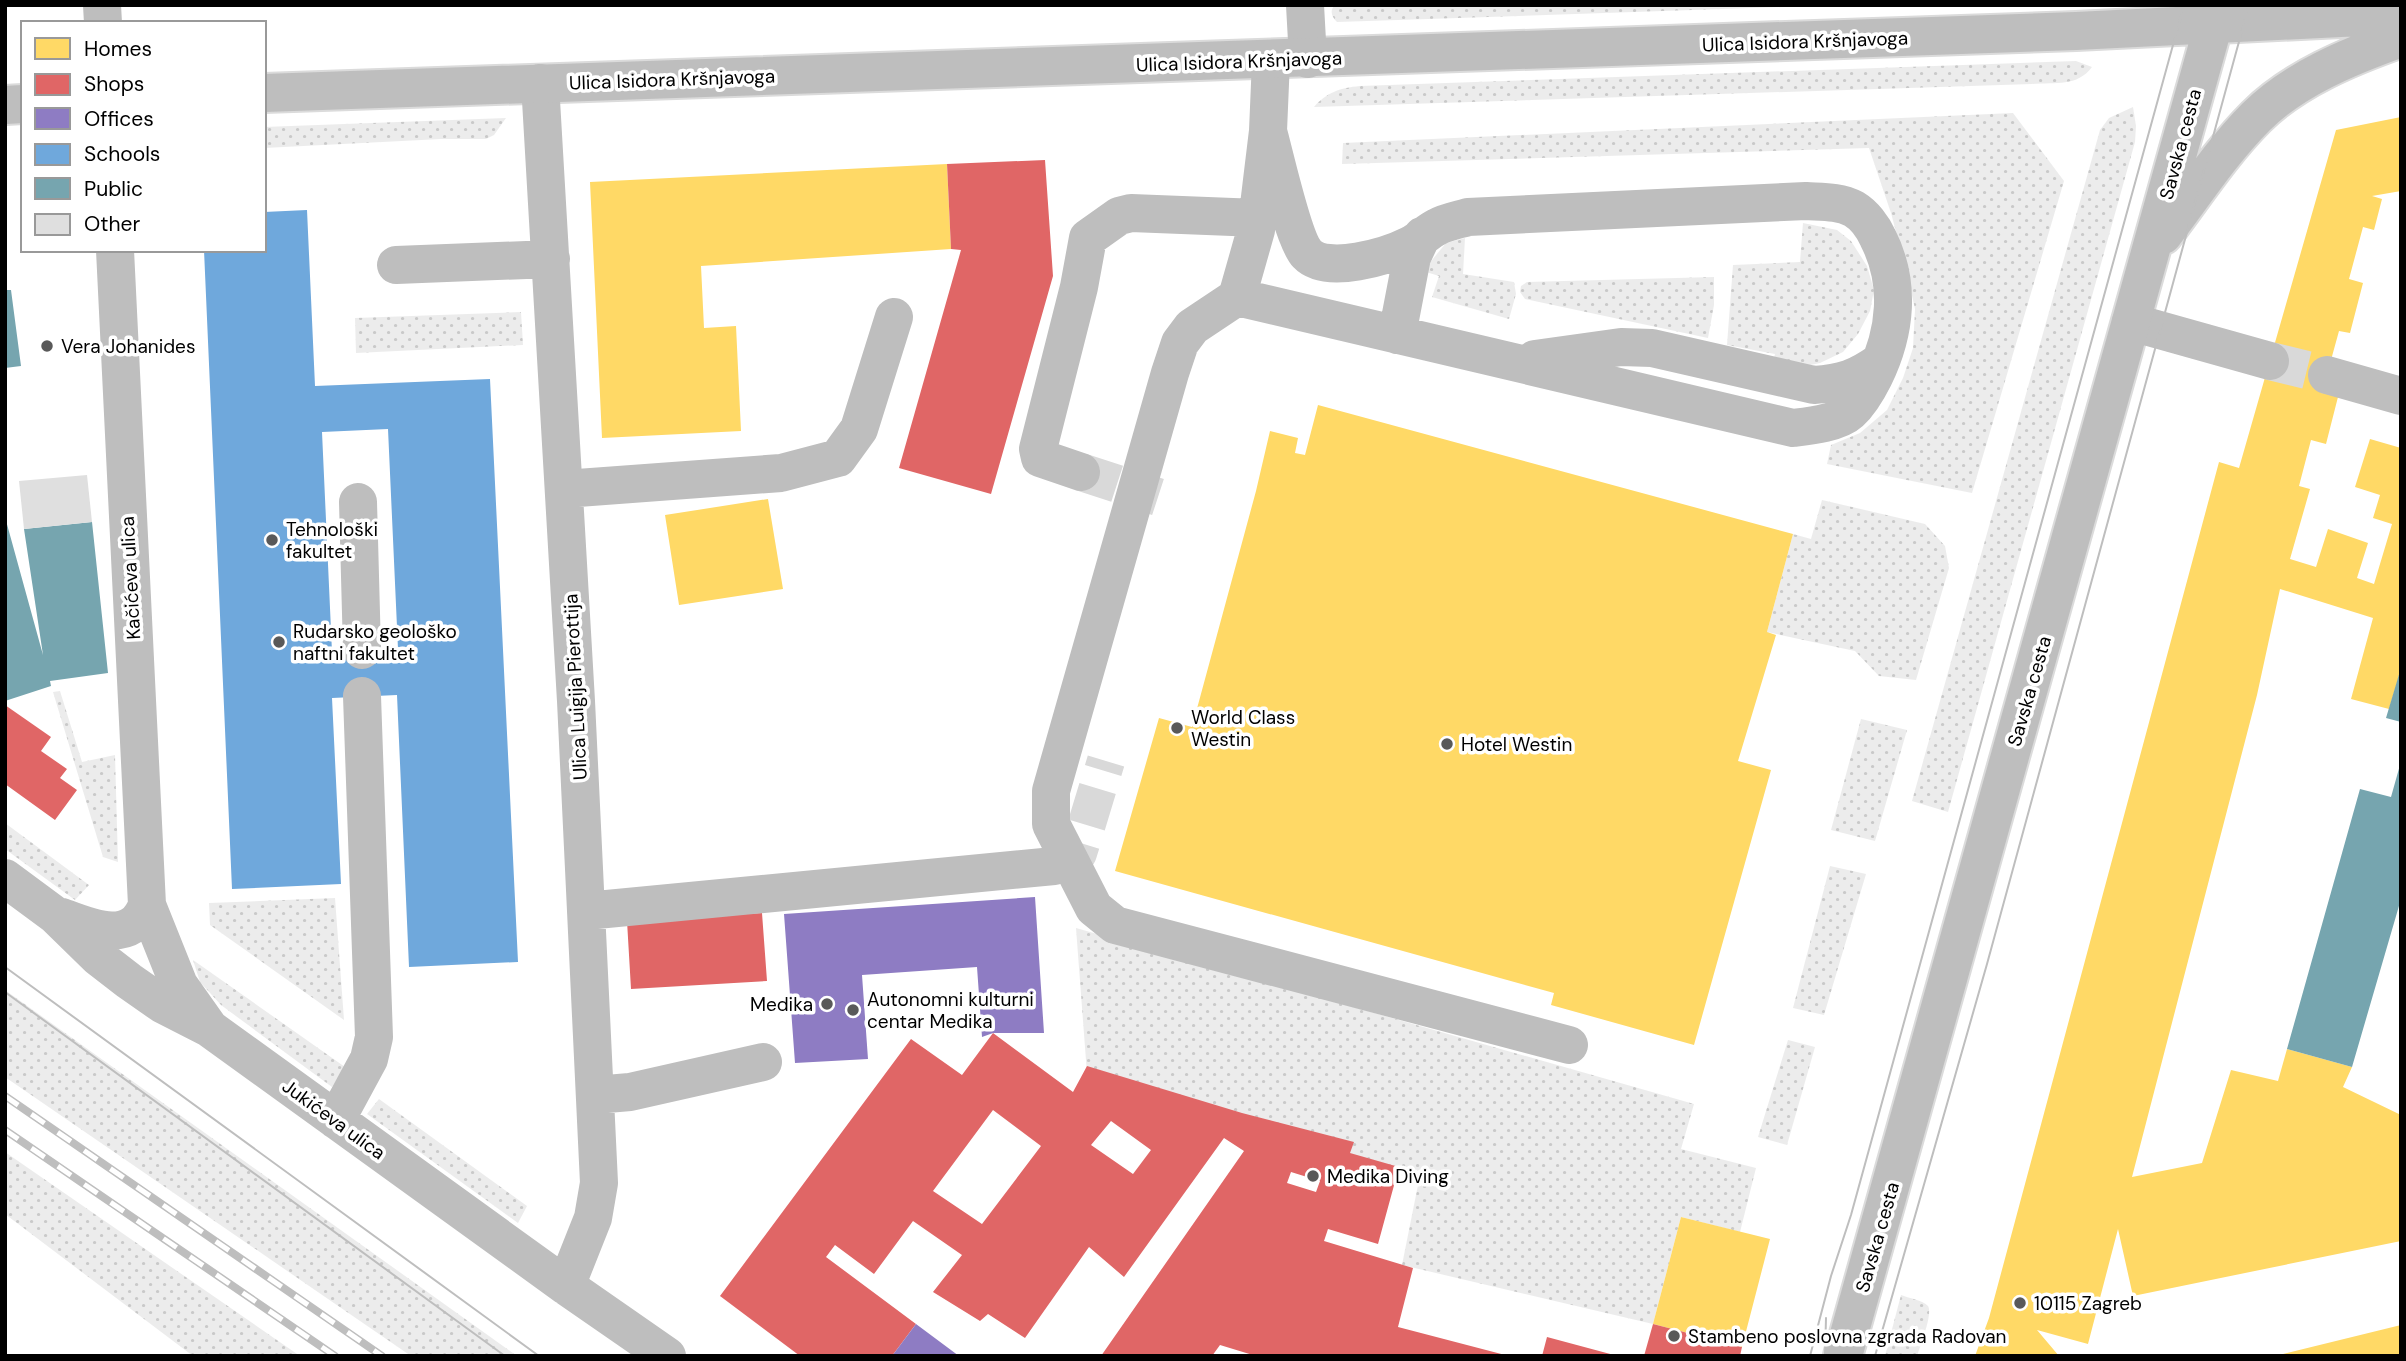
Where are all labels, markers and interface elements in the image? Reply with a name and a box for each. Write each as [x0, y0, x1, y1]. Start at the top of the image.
legend [21, 21, 266, 252]
street label: Ulica Isidora Kršnjavoga [1702, 25, 1908, 58]
text: Homes [84, 35, 152, 63]
street label: Ulica Isidora Kršnjavoga [1136, 45, 1342, 78]
street label: Ulica Isidora Kršnjavoga [569, 63, 775, 96]
text: Shops [84, 70, 144, 98]
street label: Savska cesta [2154, 86, 2207, 202]
text: Offices [84, 105, 154, 133]
text: Schools [84, 140, 160, 168]
text: Public [84, 175, 143, 203]
text: Other [84, 210, 140, 238]
place label: Vera Johanides [61, 334, 195, 359]
marker: Vera Johanides [39, 338, 55, 354]
street label: Kačićeva ulica [115, 516, 146, 640]
place label: Tehnološki fakultet [286, 517, 378, 564]
marker: Tehnološki fakultet [264, 532, 280, 548]
street label: Ulica Luigija Pierottija [558, 593, 593, 781]
place label: Rudarsko geološko naftni fakultet [293, 619, 457, 666]
street label: Savska cesta [2002, 633, 2057, 749]
marker: Rudarsko geološko naftni fakultet [271, 634, 287, 650]
place label: World Class Westin [1191, 705, 1295, 752]
marker: World Class Westin [1169, 720, 1185, 736]
place label: Hotel Westin [1461, 732, 1572, 757]
marker: Hotel Westin [1439, 736, 1455, 752]
place label: Autonomni kulturni centar Medika [867, 987, 1034, 1034]
place label: Medika [750, 992, 813, 1017]
marker: Medika [819, 996, 835, 1012]
marker: Autonomni kulturni centar Medika [845, 1002, 861, 1018]
street label: Jukićeva ulica [277, 1074, 390, 1165]
place label: Medika Diving [1327, 1164, 1449, 1189]
marker: Medika Diving [1305, 1168, 1321, 1184]
street label: Savska cesta [1850, 1179, 1905, 1295]
place label: 10115 Zagreb [2034, 1291, 2142, 1316]
marker: 10115 Zagreb [2012, 1295, 2028, 1311]
place label: Stambeno poslovna zgrada Radovan [1688, 1324, 2007, 1349]
marker: Stambeno poslovna zgrada Radovan [1666, 1328, 1682, 1344]

